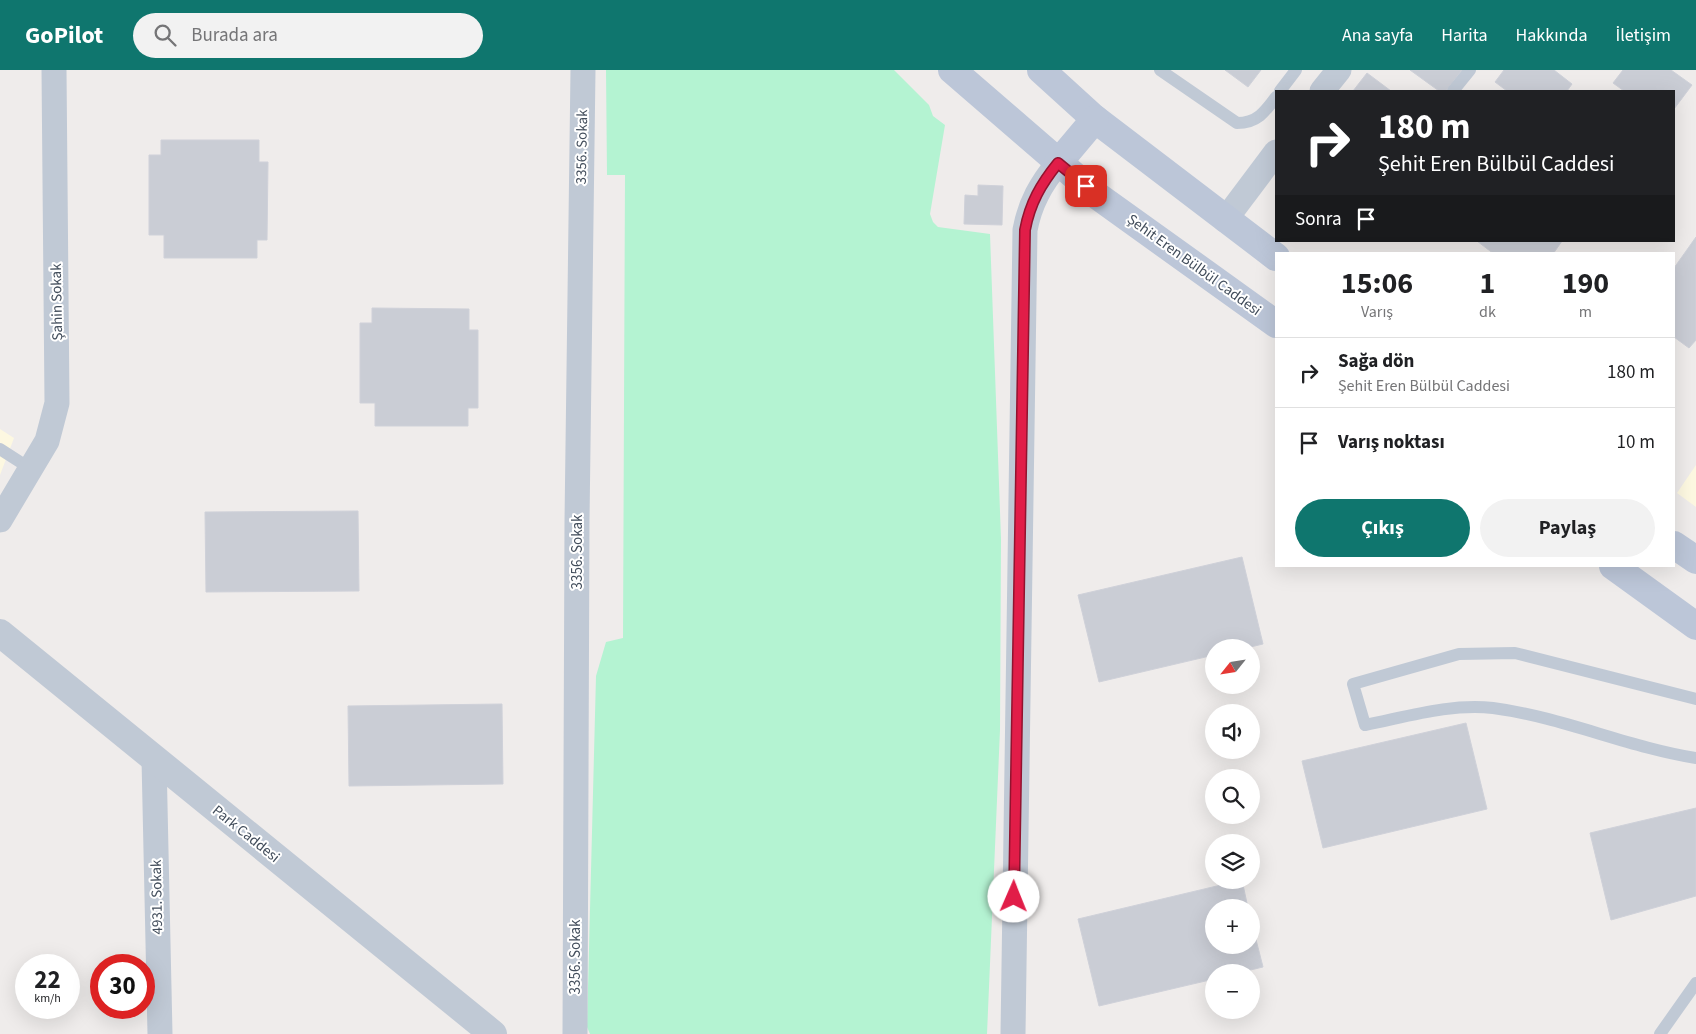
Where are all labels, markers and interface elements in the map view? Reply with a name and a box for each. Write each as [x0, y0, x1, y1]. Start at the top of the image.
search box [133, 13, 483, 58]
text: GoPilot [25, 18, 103, 53]
icon: search [151, 21, 179, 49]
text: Burada ara [191, 22, 278, 49]
text: Ana sayfa [1342, 23, 1413, 48]
text: Harita [1441, 23, 1488, 48]
text: Hakkında [1516, 23, 1588, 48]
text: İletişim [1616, 23, 1671, 48]
text: 180 m [1378, 102, 1470, 152]
street label: 3356. Sokak [571, 109, 593, 185]
icon: right [1295, 110, 1360, 175]
text: Şehit Eren Bülbül Caddesi [1378, 148, 1615, 180]
pin [1065, 165, 1107, 207]
icon: arrive [1072, 172, 1100, 200]
icon: arrive [1352, 205, 1380, 233]
text: Sonra [1295, 206, 1342, 233]
street label: Şehit Eren Bülbül Caddesi [1123, 209, 1265, 321]
text: 15:06 [1341, 262, 1413, 305]
text: 1 [1479, 262, 1495, 305]
text: 190 [1562, 262, 1609, 305]
street label: Şahin Sokak [46, 263, 68, 341]
text: Varış [1361, 301, 1393, 323]
text: dk [1479, 301, 1496, 323]
text: m [1579, 301, 1592, 323]
text: Sağa dön [1338, 348, 1414, 375]
icon: right [1295, 359, 1323, 387]
text: 180 m [1607, 359, 1655, 386]
text: Şehit Eren Bülbül Caddesi [1338, 375, 1510, 397]
icon: arrive [1295, 429, 1323, 457]
text: Varış noktası [1338, 429, 1445, 456]
text: 10 m [1617, 429, 1655, 456]
button: Çıkış [1295, 499, 1470, 557]
button: Paylaş [1480, 499, 1655, 557]
street label: 3356. Sokak [567, 514, 588, 589]
north arrow [1205, 639, 1260, 694]
map controls [1205, 639, 1260, 1019]
button: sound [1205, 704, 1260, 759]
button: search [1205, 769, 1260, 824]
street label: Park Caddesi [208, 800, 284, 868]
button: layers [1205, 834, 1260, 889]
street label: 4931. Sokak [146, 859, 168, 935]
position arrow [987, 870, 1039, 922]
button: + [1205, 899, 1260, 954]
street label: 3356. Sokak [565, 919, 586, 994]
speed limit sign: 30 [90, 954, 155, 1019]
text: 22 [34, 962, 61, 998]
button: − [1205, 964, 1260, 1019]
text: km/h [34, 990, 61, 1007]

